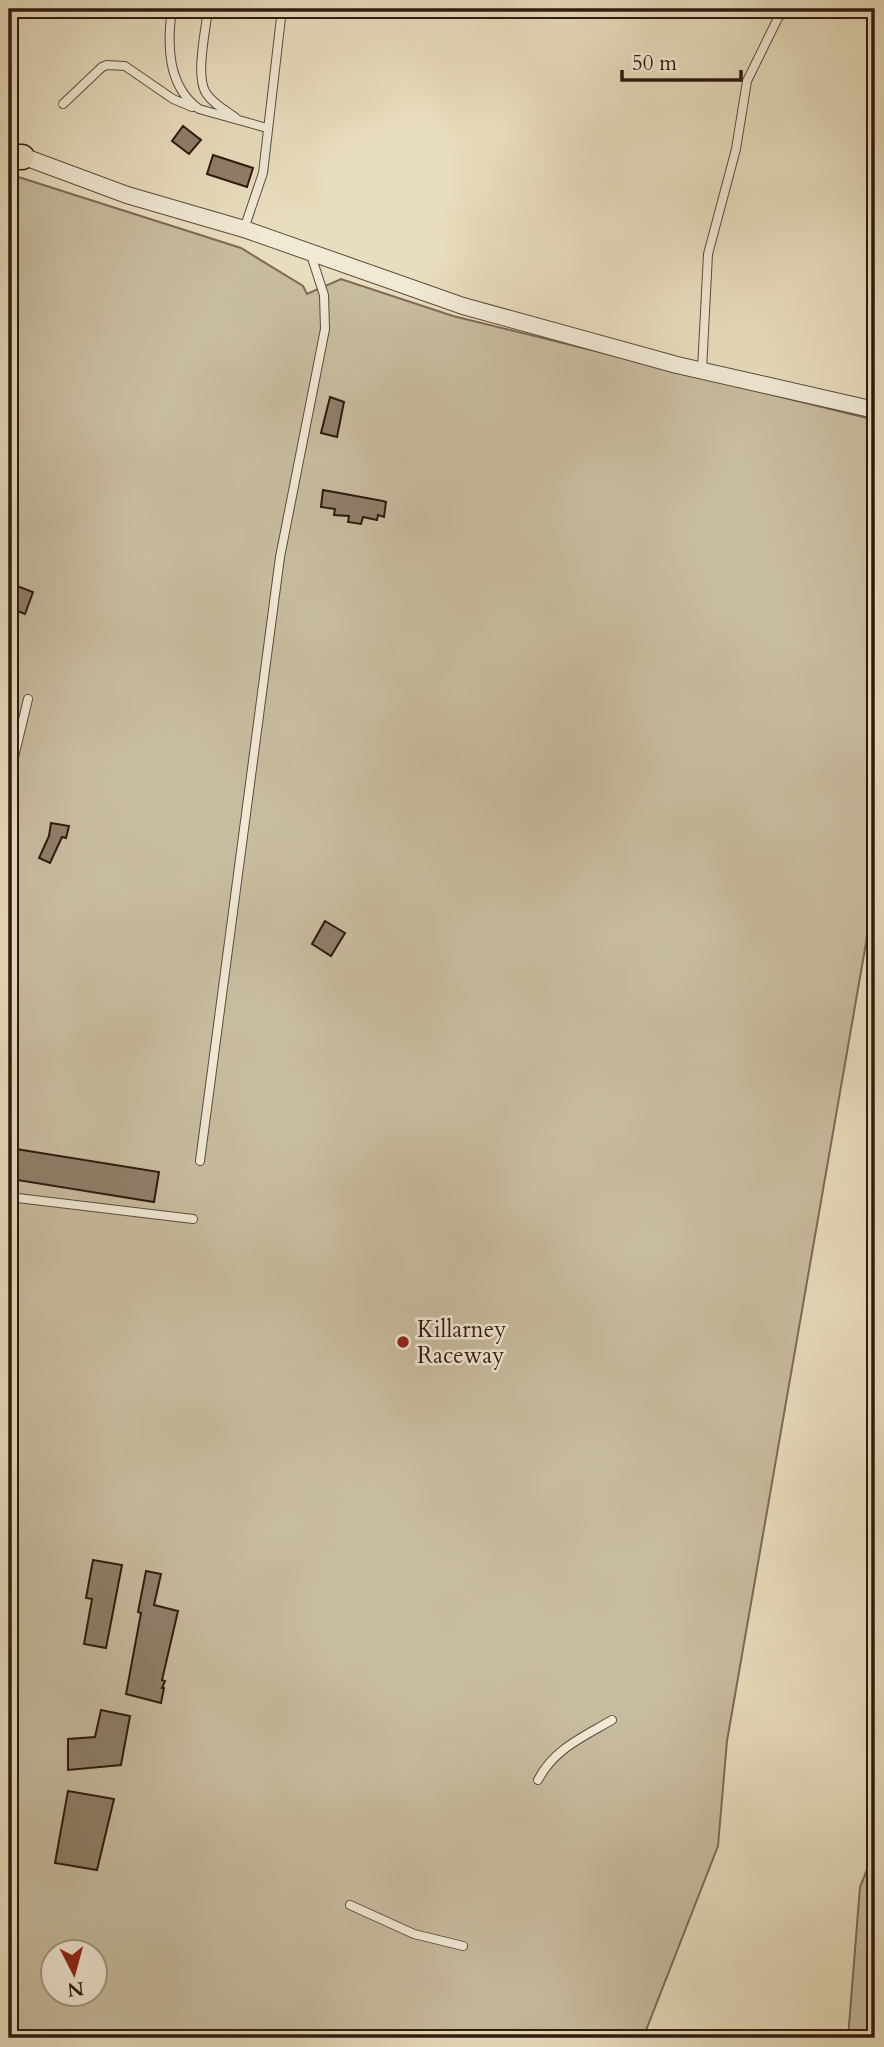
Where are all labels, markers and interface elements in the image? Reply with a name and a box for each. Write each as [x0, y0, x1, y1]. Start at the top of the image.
scale bar [622, 38, 740, 82]
text: 50 m [632, 49, 677, 78]
place label: Killarney Raceway [417, 1314, 506, 1371]
marker: Killarney Raceway [395, 1334, 411, 1350]
north arrow [38, 1938, 108, 2008]
text: N [66, 1975, 85, 2003]

